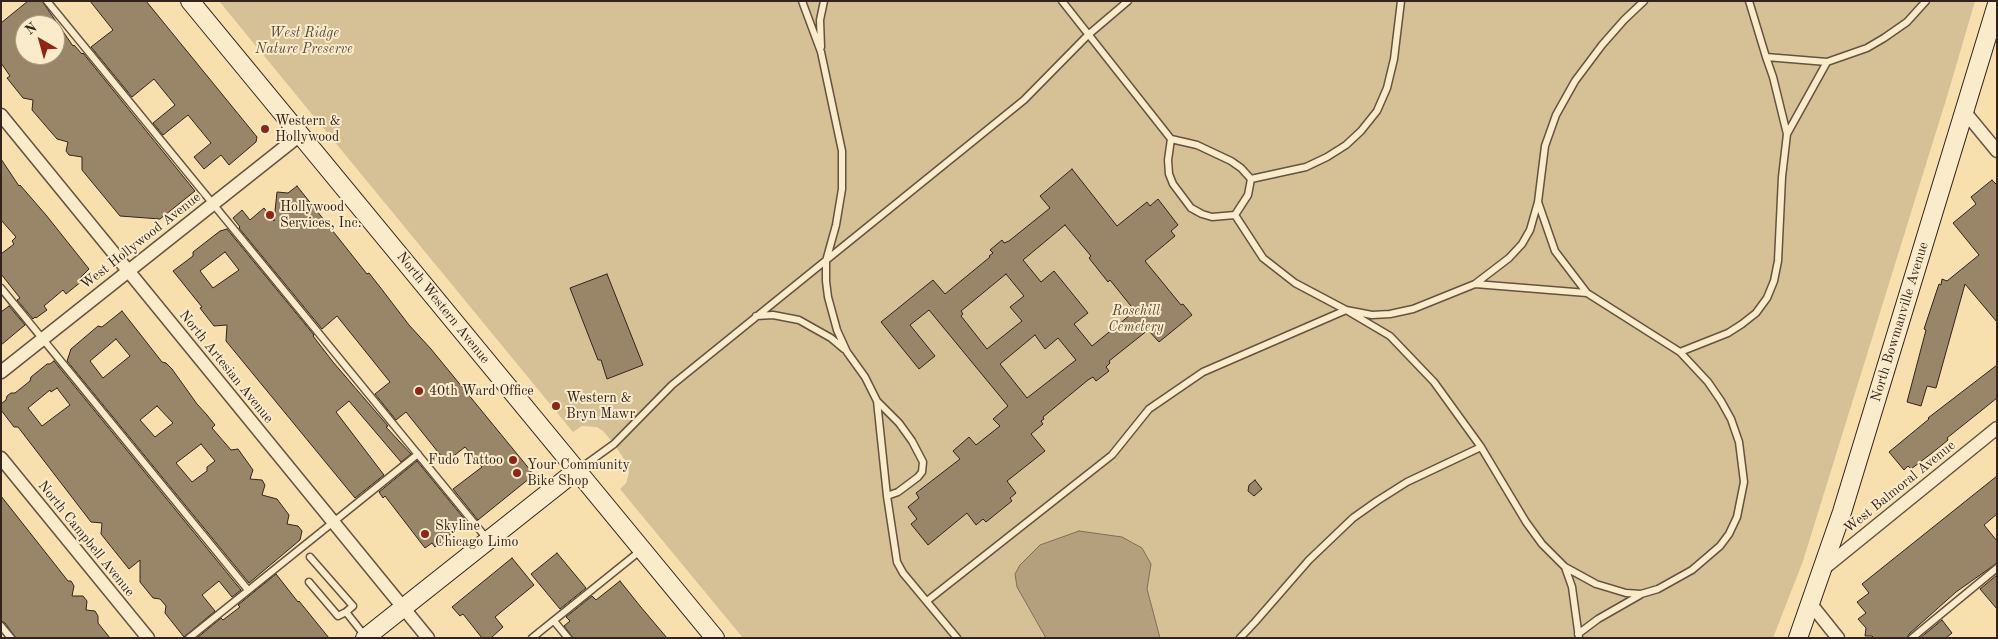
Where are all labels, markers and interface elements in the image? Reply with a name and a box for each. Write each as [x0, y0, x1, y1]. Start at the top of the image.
north arrow [15, 15, 65, 65]
text: N [23, 20, 40, 38]
park label: West Ridge Nature Preserve [255, 25, 353, 58]
place label: Western & Hollywood [275, 113, 341, 146]
marker: Western & Hollywood [259, 123, 271, 135]
street label: West Hollywood Avenue [78, 189, 204, 293]
place label: Hollywood Services, Inc. [280, 199, 362, 232]
marker: Hollywood Services, Inc. [264, 209, 276, 221]
street label: North Bowmanville Avenue [1868, 240, 1932, 404]
street label: North Western Avenue [393, 249, 493, 367]
park label: Rosehill Cemetery [1108, 303, 1164, 336]
street label: North Artesian Avenue [175, 307, 277, 427]
place label: 40th Ward Office [429, 383, 534, 399]
marker: 40th Ward Office [413, 385, 425, 397]
place label: Western & Bryn Mawr [566, 390, 635, 422]
marker: Western & Bryn Mawr [550, 400, 562, 412]
street label: West Balmoral Avenue [1841, 437, 1959, 537]
place label: Fudo Tattoo [428, 452, 503, 468]
marker: Fudo Tattoo [507, 454, 519, 466]
place label: Your Community Bike Shop [527, 457, 630, 490]
marker: Your Community Bike Shop [511, 467, 523, 479]
street label: North Campbell Avenue [34, 478, 138, 600]
place label: Skyline Chicago Limo [435, 518, 518, 550]
marker: Skyline Chicago Limo [419, 528, 431, 540]

